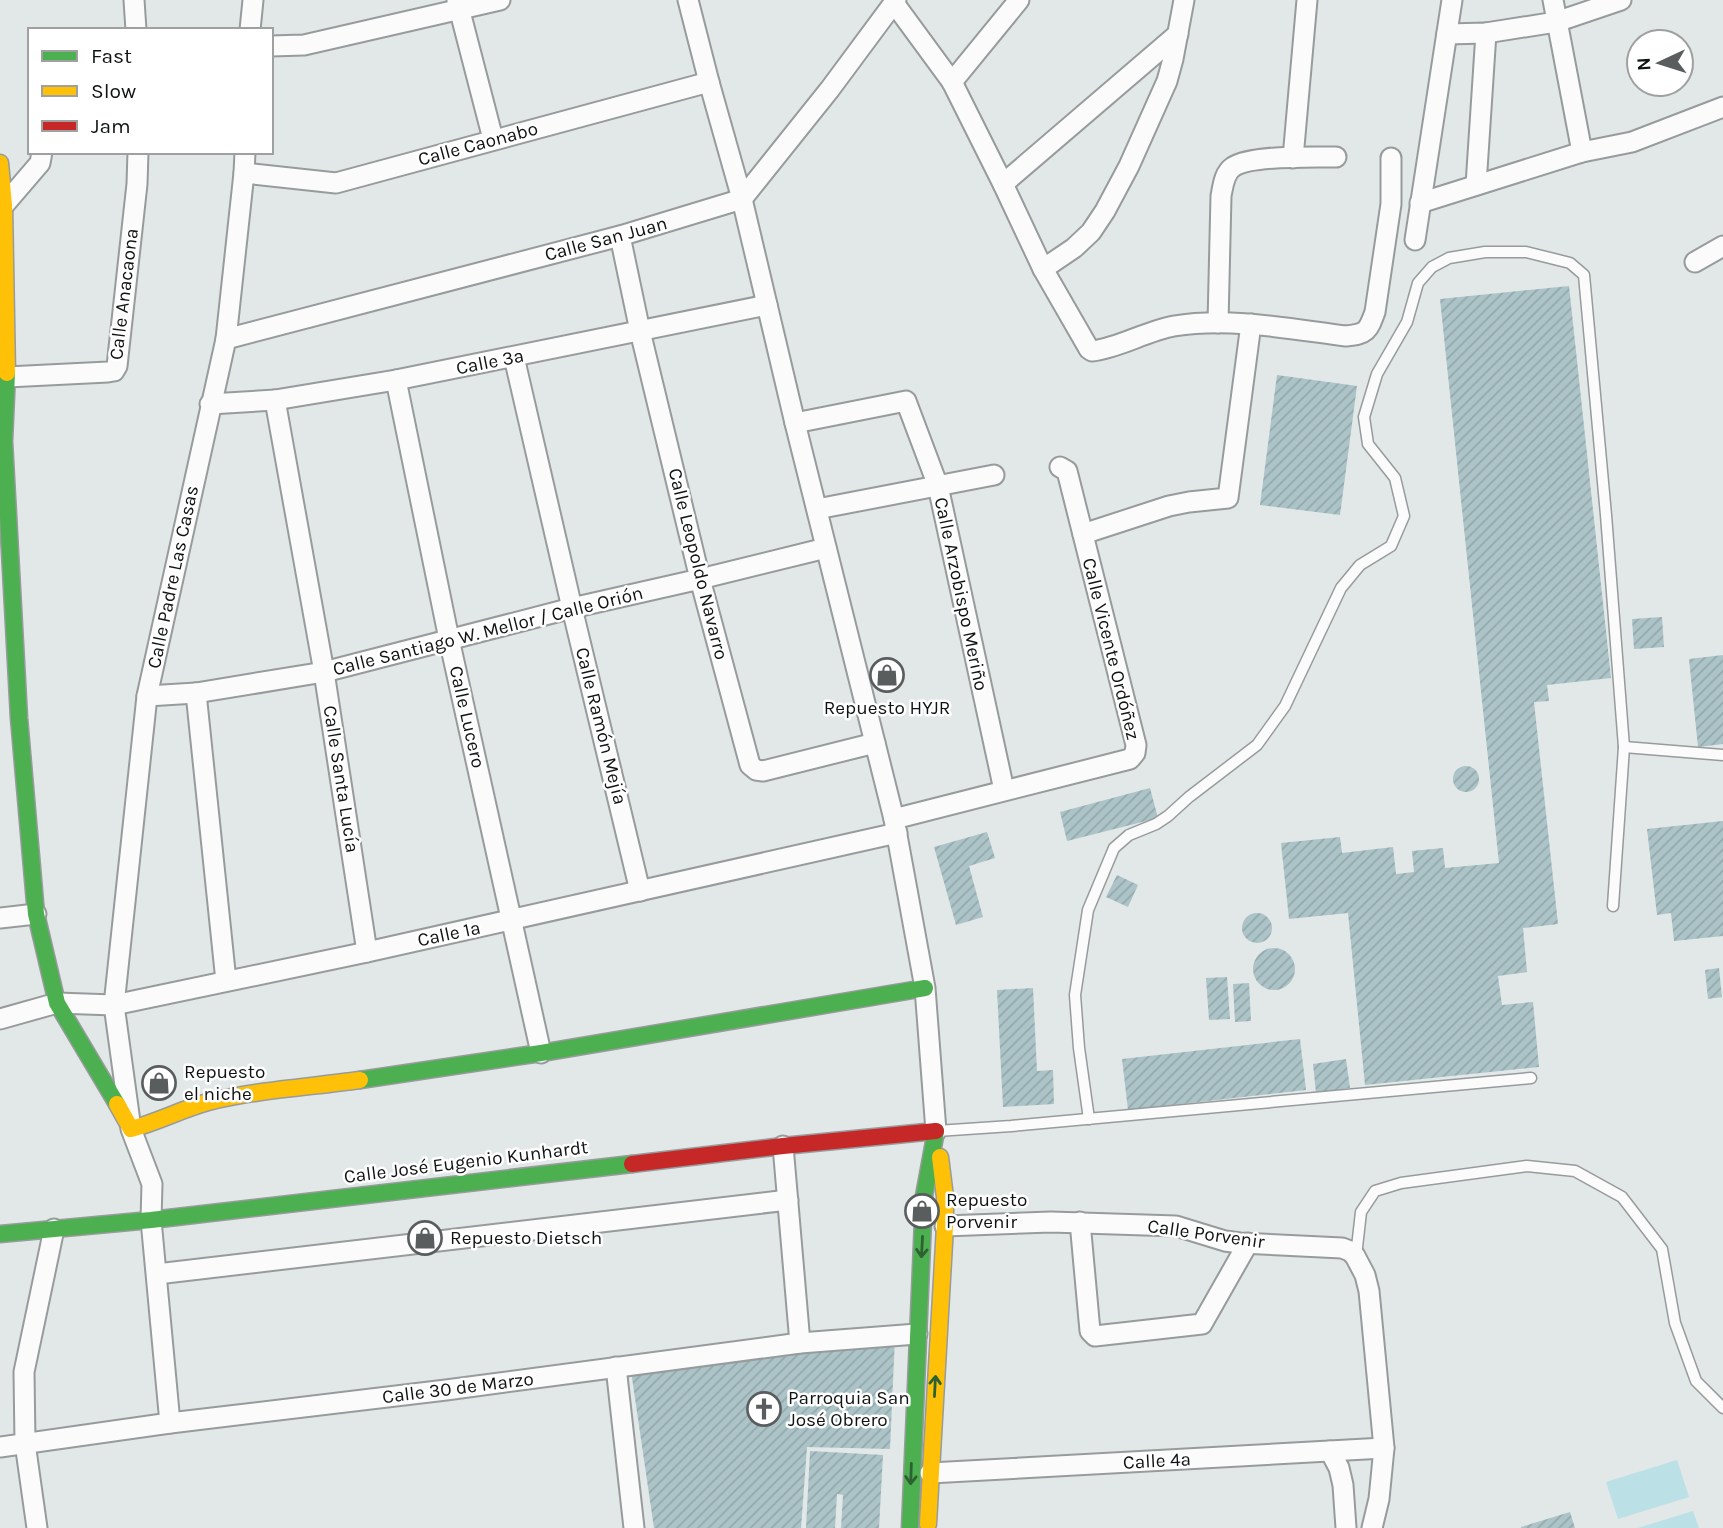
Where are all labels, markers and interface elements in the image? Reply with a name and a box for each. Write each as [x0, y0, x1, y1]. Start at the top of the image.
legend [28, 28, 273, 154]
north arrow [1625, 28, 1695, 98]
text: Fast [91, 44, 132, 68]
text: N [1633, 57, 1655, 72]
text: Slow [91, 79, 136, 103]
text: Jam [91, 114, 131, 138]
street label: Calle Caonabo [416, 117, 540, 171]
street label: Calle San Juan [542, 212, 670, 266]
street label: Calle Anacaona [105, 227, 143, 361]
street label: Calle 3ª [454, 345, 526, 379]
street label: Calle Leopoldo Navarro [664, 466, 732, 662]
street label: Calle Padre Las Casas [143, 483, 203, 671]
street label: Calle Arzobispo Meriño [930, 495, 992, 693]
street label: Calle Vicente Ordóñez [1078, 556, 1144, 742]
street label: Calle Santiago W. Mellor / Calle Orión [331, 582, 645, 680]
street label: Calle Ramón Mejía [571, 645, 631, 807]
shop icon: Repuesto HYJR [868, 656, 906, 694]
street label: Calle Lucero [445, 664, 489, 770]
place label: Repuesto HYJR [824, 697, 950, 719]
street label: Calle Santa Lucía [318, 704, 364, 854]
street label: Calle 1ª [416, 917, 482, 951]
place label: Repuesto el niche [184, 1061, 265, 1105]
shop icon: Repuesto el niche [140, 1064, 178, 1102]
street label: Calle José Eugenio Kunhardt [343, 1136, 589, 1188]
place label: Repuesto Porvenir [946, 1189, 1027, 1233]
shop icon: Repuesto Porvenir [903, 1192, 941, 1230]
street label: Calle Porvenir [1146, 1215, 1266, 1253]
shop icon: Repuesto Dietsch [406, 1219, 444, 1257]
place label: Repuesto Dietsch [450, 1227, 602, 1249]
one-way arrow [915, 1235, 928, 1258]
street label: Calle 30 de Marzo [381, 1368, 535, 1408]
one-way arrow [929, 1376, 942, 1398]
place label: Parroquia San José Obrero [788, 1387, 910, 1431]
church icon: Parroquia San José Obrero [745, 1390, 783, 1428]
street label: Calle 4ª [1122, 1448, 1192, 1474]
one-way arrow [905, 1462, 918, 1485]

